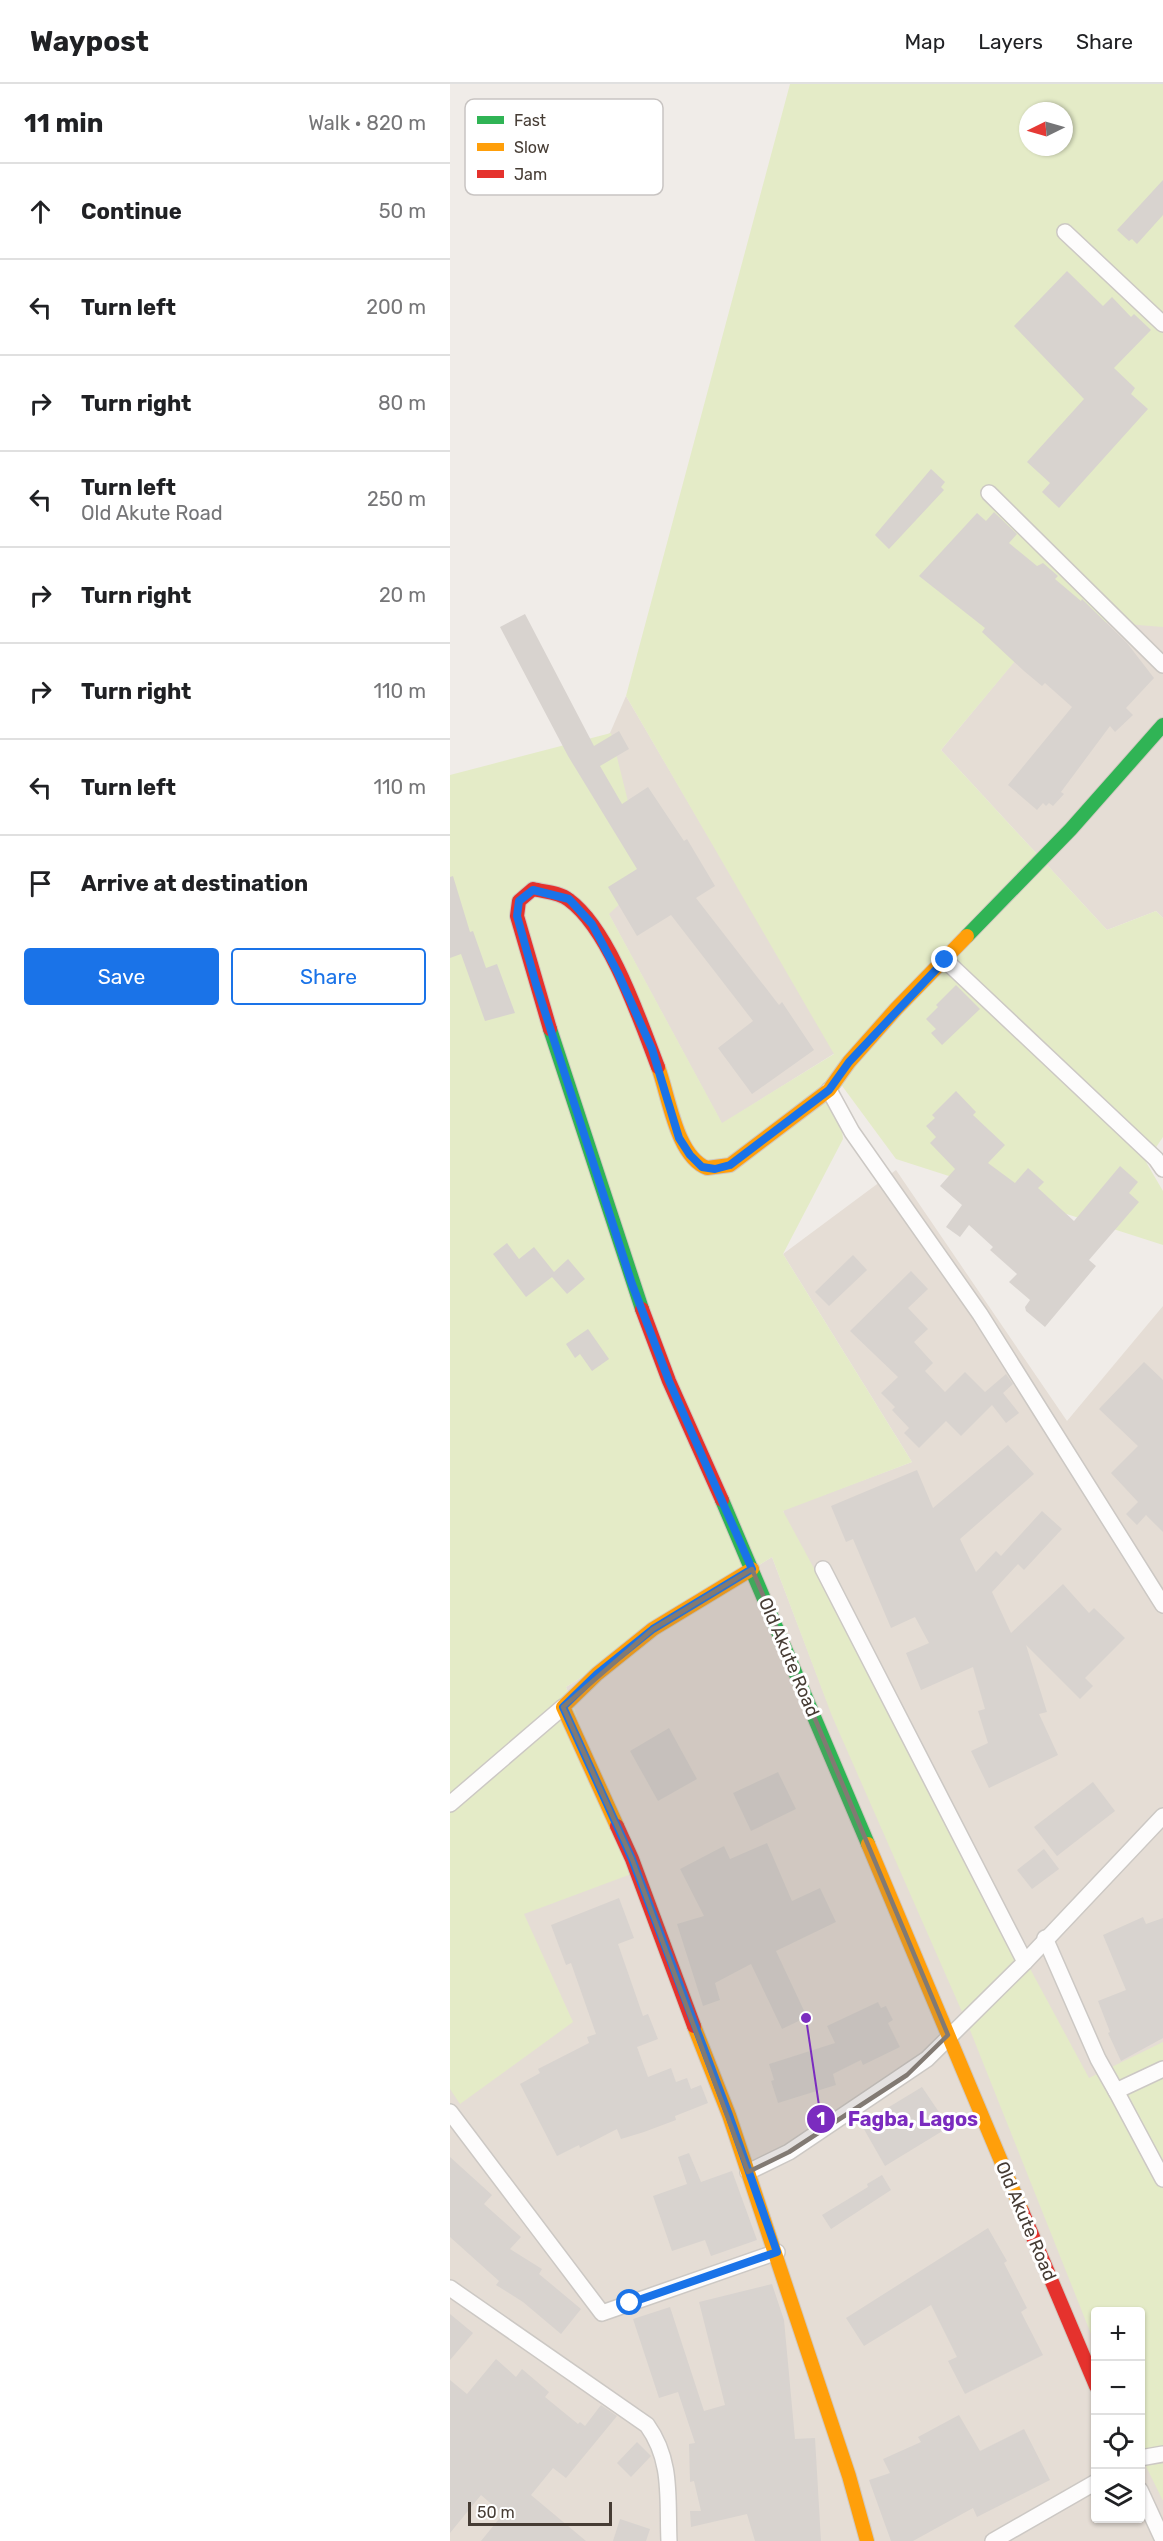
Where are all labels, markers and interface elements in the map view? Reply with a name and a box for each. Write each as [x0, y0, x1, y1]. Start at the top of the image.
text: Waypost [30, 25, 149, 58]
text: Map [904, 29, 945, 54]
text: Layers [978, 29, 1043, 54]
text: Share [1076, 29, 1133, 54]
legend [465, 99, 663, 195]
north arrow [1019, 102, 1073, 156]
text: 11 min [24, 108, 103, 139]
text: Walk · 820 m [308, 111, 426, 135]
text: Fast [514, 111, 546, 130]
text: Slow [514, 138, 550, 157]
text: Jam [514, 165, 547, 184]
icon: ahead [24, 195, 57, 228]
text: Continue [81, 198, 182, 225]
text: 50 m [379, 199, 426, 223]
icon: left [24, 291, 57, 324]
text: Turn left [81, 294, 176, 321]
text: 200 m [366, 295, 426, 319]
icon: right [24, 387, 57, 420]
text: Turn right [81, 390, 191, 417]
text: 80 m [378, 391, 426, 415]
text: Turn left [81, 474, 176, 501]
icon: left [24, 483, 57, 516]
text: 250 m [367, 487, 426, 511]
text: Old Akute Road [81, 501, 223, 525]
icon: right [24, 579, 57, 612]
text: Turn right [81, 582, 191, 609]
text: 20 m [379, 583, 426, 607]
icon: right [24, 675, 57, 708]
text: Turn right [81, 678, 191, 705]
text: 110 m [374, 679, 426, 703]
icon: left [24, 771, 57, 804]
text: Turn left [81, 774, 176, 801]
text: 110 m [374, 775, 426, 799]
icon: arrive [24, 867, 57, 900]
text: Arrive at destination [81, 870, 308, 897]
route end [931, 946, 957, 972]
button: Save [24, 948, 219, 1005]
button: Share [231, 948, 426, 1005]
street label: Old Akute Road [754, 1594, 824, 1720]
callout: Fagba, Lagos [806, 2100, 991, 2138]
text: Fagba, Lagos [848, 2107, 978, 2131]
text: 1 [817, 2108, 825, 2130]
street label: Old Akute Road [991, 2158, 1061, 2284]
route start [616, 2289, 642, 2315]
map controls [1091, 2307, 1145, 2523]
button: + [1091, 2307, 1145, 2361]
button: − [1091, 2361, 1145, 2415]
button: locate [1091, 2415, 1145, 2469]
button: layers [1091, 2469, 1145, 2523]
scale bar [468, 2499, 612, 2526]
text: 50 m [477, 2503, 515, 2522]

